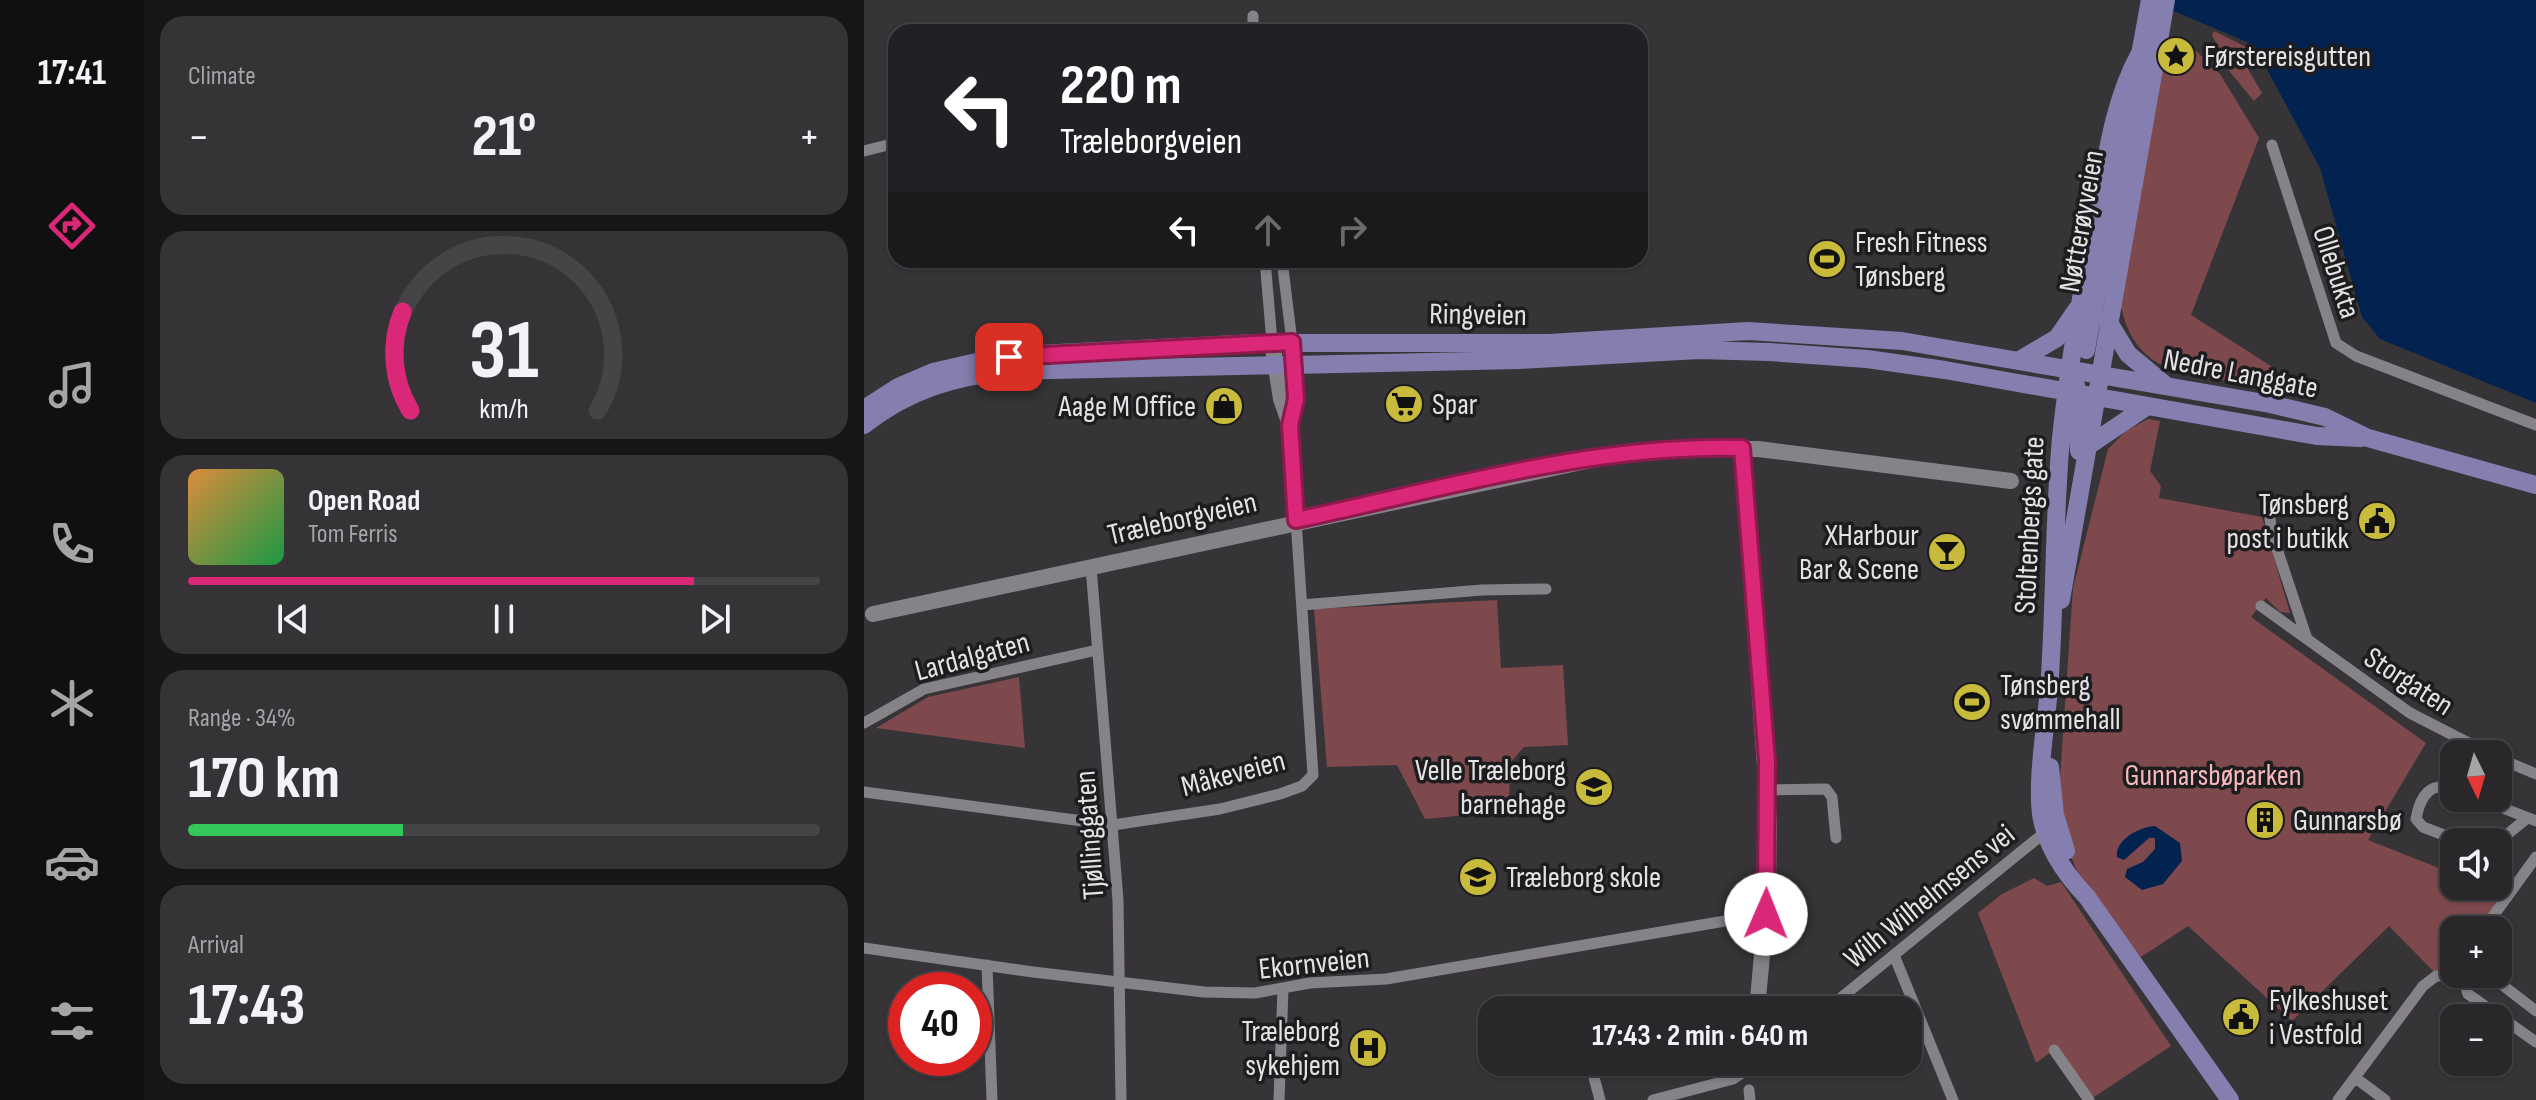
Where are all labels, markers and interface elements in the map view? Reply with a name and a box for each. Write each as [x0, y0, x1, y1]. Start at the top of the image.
place icon: Førstereisgutten [2155, 35, 2197, 77]
place label: Førstereisgutten [2204, 39, 2371, 75]
text: 17:41 [38, 52, 106, 95]
text: 220 m [1060, 53, 1182, 120]
icon: left [928, 56, 1032, 160]
text: Climate [188, 61, 256, 92]
text: 21° [471, 101, 537, 173]
text: − [188, 111, 210, 164]
text: + [798, 111, 820, 164]
text: Træleborgveien [1060, 121, 1242, 164]
street label: Nøtterøyveien [2052, 147, 2112, 295]
icon: directions [44, 198, 100, 254]
icon: left [1162, 208, 1206, 252]
icon: ahead [1246, 208, 1290, 252]
icon: right [1330, 208, 1374, 252]
street label: Ollebukta [2304, 222, 2368, 323]
place label: Fresh Fitness Tønsberg [1855, 225, 1988, 295]
sports icon: Fresh Fitness Tønsberg [1806, 238, 1848, 280]
street label: Ringveien [1429, 296, 1527, 334]
text: 31 [469, 302, 539, 402]
pin [975, 323, 1043, 391]
icon: arrive [987, 335, 1031, 379]
street label: Nedre Langgate [2161, 341, 2321, 407]
icon: music [44, 357, 100, 413]
supermarket icon: Spar [1383, 383, 1425, 425]
shop icon: Aage M Office [1203, 385, 1245, 427]
place label: Spar [1432, 387, 1478, 423]
place label: Aage M Office [1057, 389, 1196, 425]
text: km/h [479, 392, 529, 427]
street label: Stoltenbergs gate [2007, 435, 2053, 615]
text: Open Road [308, 483, 420, 519]
street label: Træleborgveien [1104, 484, 1260, 554]
place label: Tønsberg post i butikk [2226, 487, 2350, 557]
public building icon: Tønsberg post i butikk [2356, 500, 2398, 542]
icon: phone [44, 516, 100, 572]
place label: XHarbour Bar & Scene [1799, 518, 1919, 588]
text: Tom Ferris [308, 519, 398, 550]
bar icon: XHarbour Bar & Scene [1926, 531, 1968, 573]
icon: previous [271, 597, 315, 641]
icon: pause [482, 597, 526, 641]
icon: next [693, 597, 737, 641]
street label: Lardalgaten [911, 624, 1034, 690]
street label: Storgaten [2357, 640, 2460, 724]
place label: Tønsberg svømmehall [2000, 668, 2121, 738]
icon: climate [44, 675, 100, 731]
sports icon: Tønsberg svømmehall [1951, 681, 1993, 723]
text: Range · 34% [188, 703, 296, 734]
north arrow [2440, 740, 2512, 812]
map controls [2440, 740, 2512, 1076]
text: 170 km [188, 743, 340, 815]
street label: Måkeveien [1177, 743, 1289, 805]
place label: Velle Træleborg barnehage [1415, 753, 1566, 823]
park label: Gunnarsbøparken [2124, 758, 2302, 794]
school or university icon: Velle Træleborg barnehage [1573, 766, 1615, 808]
street label: Tjøllinggaten [1068, 769, 1112, 901]
building icon: Gunnarsbø [2244, 799, 2286, 841]
place label: Gunnarsbø [2293, 803, 2402, 839]
street label: Wilh Wilhelmsens vei [1837, 817, 2022, 977]
button: sound [2440, 828, 2512, 900]
icon: car [44, 834, 100, 890]
school or university icon: Træleborg skole [1457, 856, 1499, 898]
place label: Træleborg skole [1506, 860, 1661, 896]
position arrow [1724, 872, 1808, 956]
button: + [2440, 916, 2512, 988]
text: Arrival [188, 930, 244, 961]
street label: Ekornveien [1257, 940, 1371, 988]
text: 17:43 [188, 970, 305, 1042]
speed limit sign: 40 [888, 972, 992, 1076]
place label: Fylkeshuset i Vestfold [2269, 983, 2388, 1053]
icon: filters [44, 993, 100, 1049]
public building icon: Fylkeshuset i Vestfold [2220, 996, 2262, 1038]
button: − [2440, 1004, 2512, 1076]
place label: Træleborg sykehjem [1242, 1014, 1340, 1084]
text: 17:43 · 2 min · 640 m [1592, 1018, 1808, 1054]
hospital icon: Træleborg sykehjem [1347, 1027, 1389, 1069]

